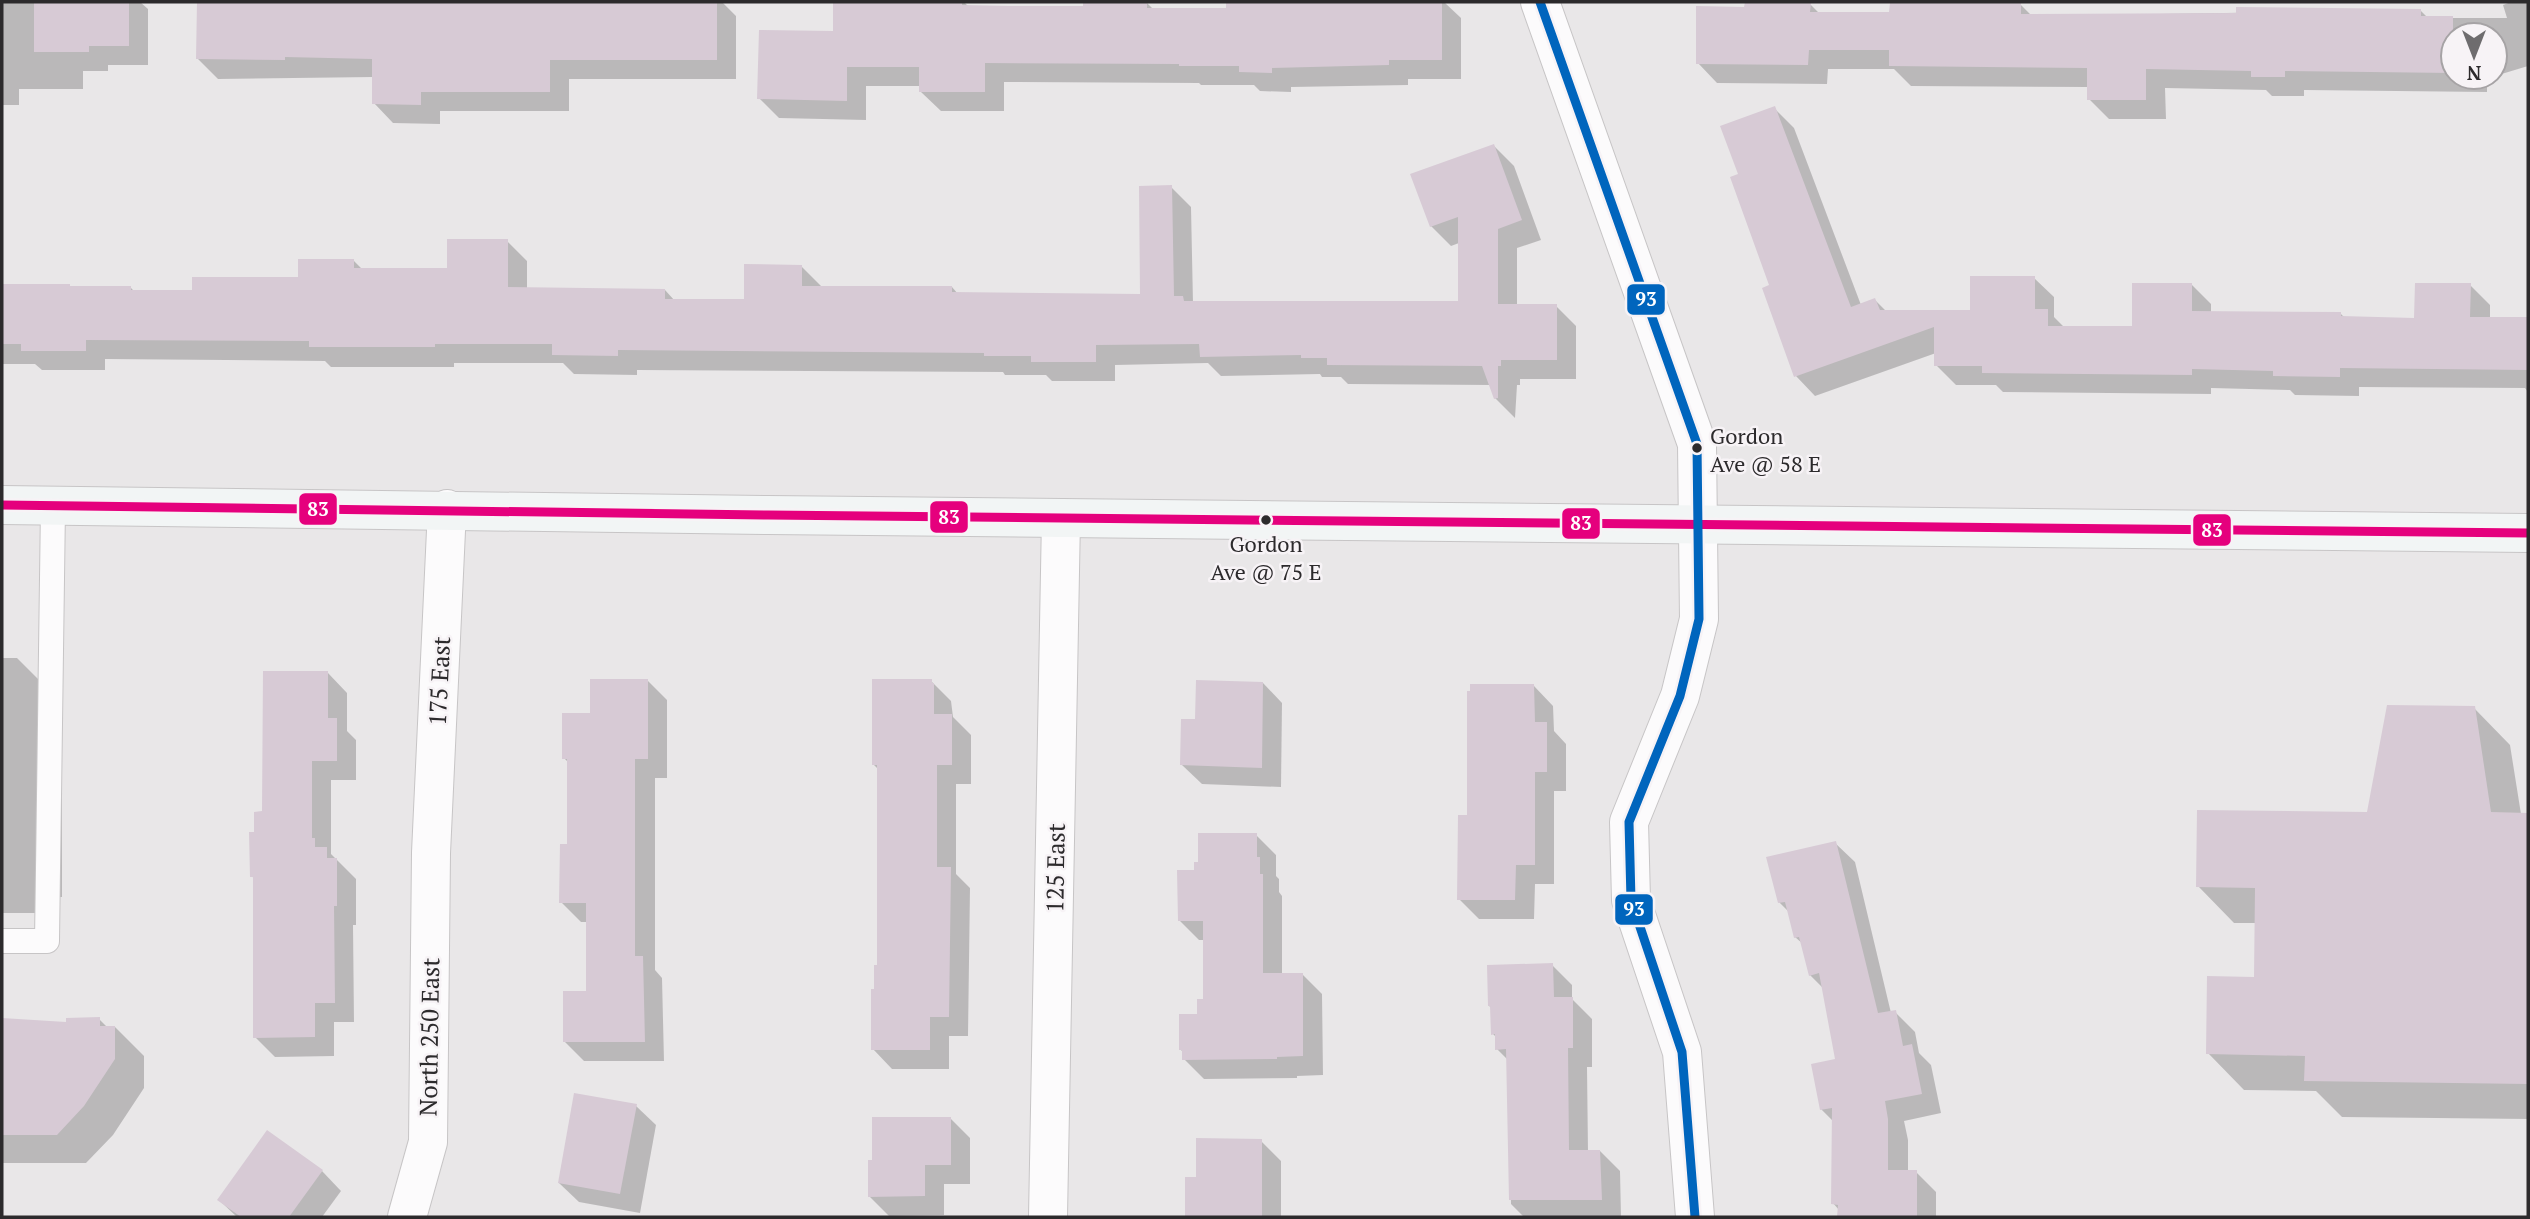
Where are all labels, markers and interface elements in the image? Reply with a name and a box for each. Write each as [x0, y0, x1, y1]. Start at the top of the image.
north arrow [2439, 21, 2509, 91]
text: N [2466, 61, 2481, 86]
line badge: 93 [1626, 283, 1666, 316]
text: 93 [1635, 286, 1657, 311]
place label: Gordon Ave @ 58 E [1710, 421, 1821, 478]
marker: Gordon Ave @ 58 E [1690, 441, 1704, 455]
line badge: 83 [298, 492, 338, 526]
text: 83 [307, 496, 329, 521]
line badge: 83 [929, 500, 969, 534]
text: 83 [938, 504, 960, 529]
line badge: 83 [1561, 507, 1601, 540]
text: 83 [1570, 510, 1592, 535]
marker: Gordon Ave @ 75 E [1259, 513, 1273, 527]
line badge: 83 [2192, 513, 2232, 547]
text: 83 [2201, 517, 2223, 542]
place label: Gordon Ave @ 75 E [1211, 529, 1321, 586]
street label: 175 East [421, 635, 457, 727]
street label: 125 East [1038, 823, 1072, 913]
line badge: 93 [1614, 893, 1654, 926]
text: 93 [1623, 896, 1645, 921]
street label: North 250 East [412, 957, 446, 1117]

